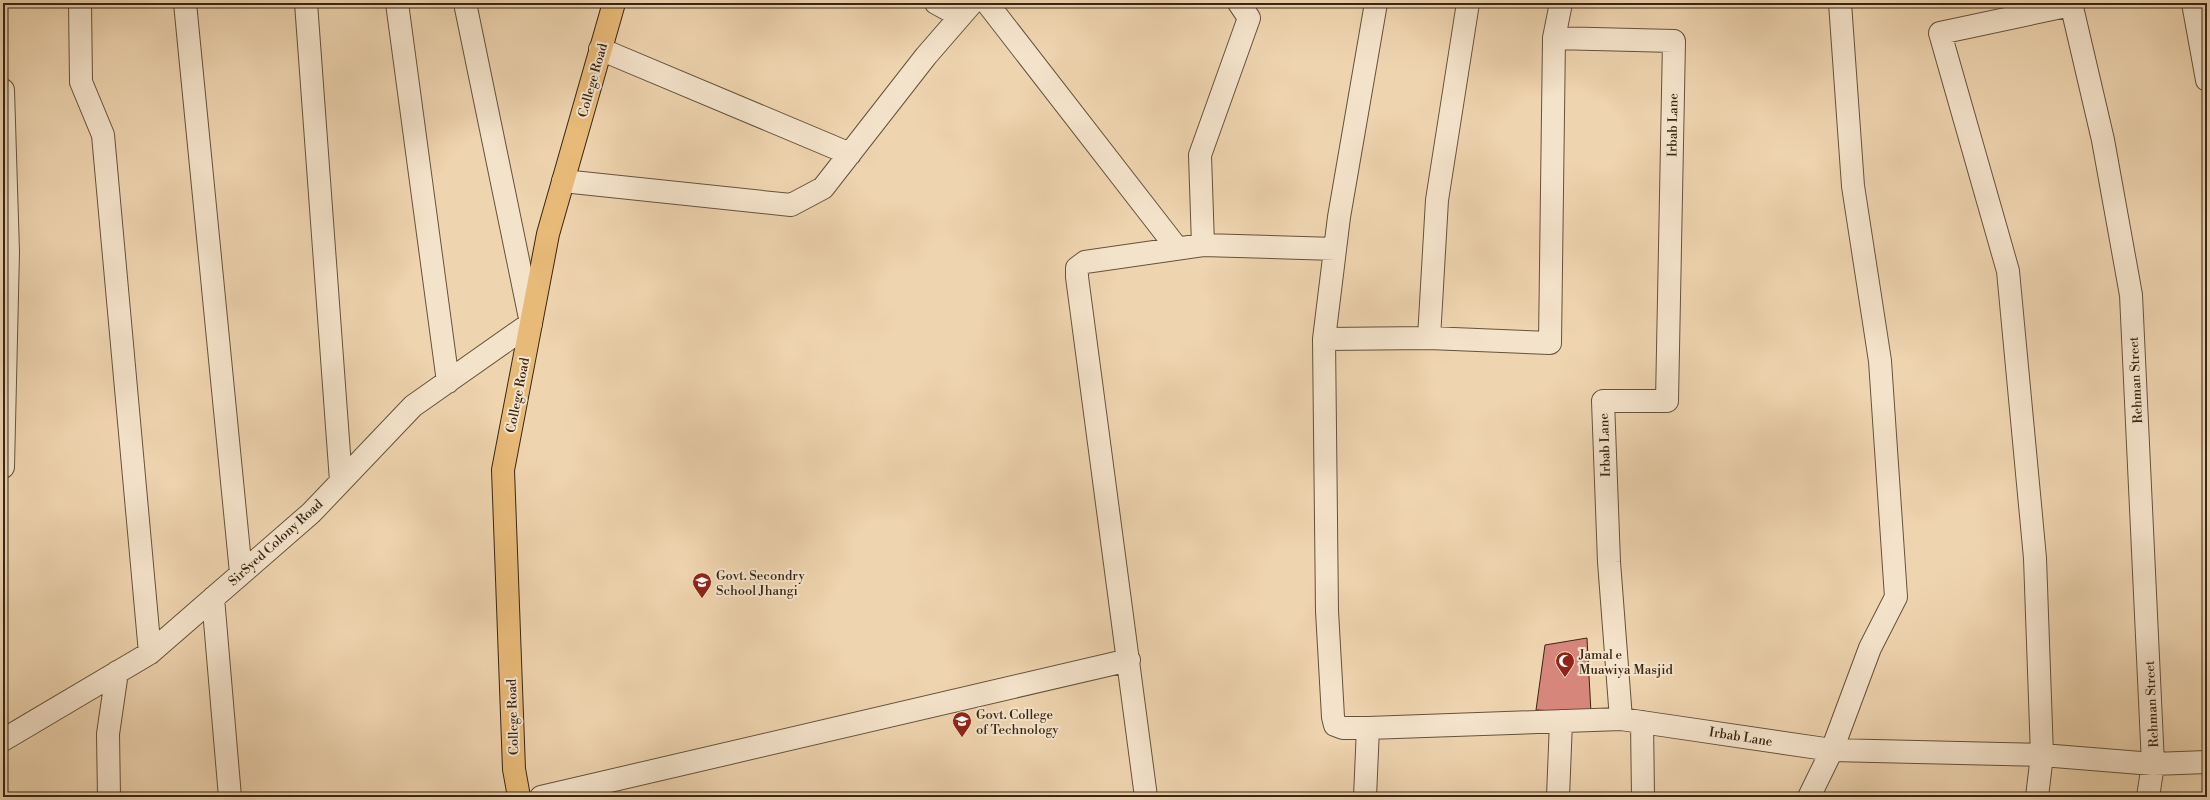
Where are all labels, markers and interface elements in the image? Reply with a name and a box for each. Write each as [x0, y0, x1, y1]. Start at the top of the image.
street label: College Road [575, 41, 611, 119]
street label: Irbab Lane [1664, 92, 1682, 157]
street label: Rehman Street [2126, 336, 2146, 424]
street label: College Road [503, 356, 533, 434]
street label: Irbab Lane [1596, 412, 1614, 477]
street label: SirSyed Colony Road [225, 496, 327, 589]
place label: Govt. Secondry School Jhangi [716, 568, 805, 599]
school or university icon: Govt. Secondry School Jhangi [691, 571, 713, 599]
place label: Jamal e Muawiya Masjid [1578, 647, 1674, 678]
mosque icon: Jamal e Muawiya Masjid [1554, 650, 1576, 678]
street label: Rehman Street [2142, 660, 2162, 748]
street label: College Road [504, 678, 522, 755]
place label: Govt. College of Technology [976, 707, 1059, 738]
school or university icon: Govt. College of Technology [951, 710, 973, 738]
street label: Irbab Lane [1708, 724, 1774, 750]

